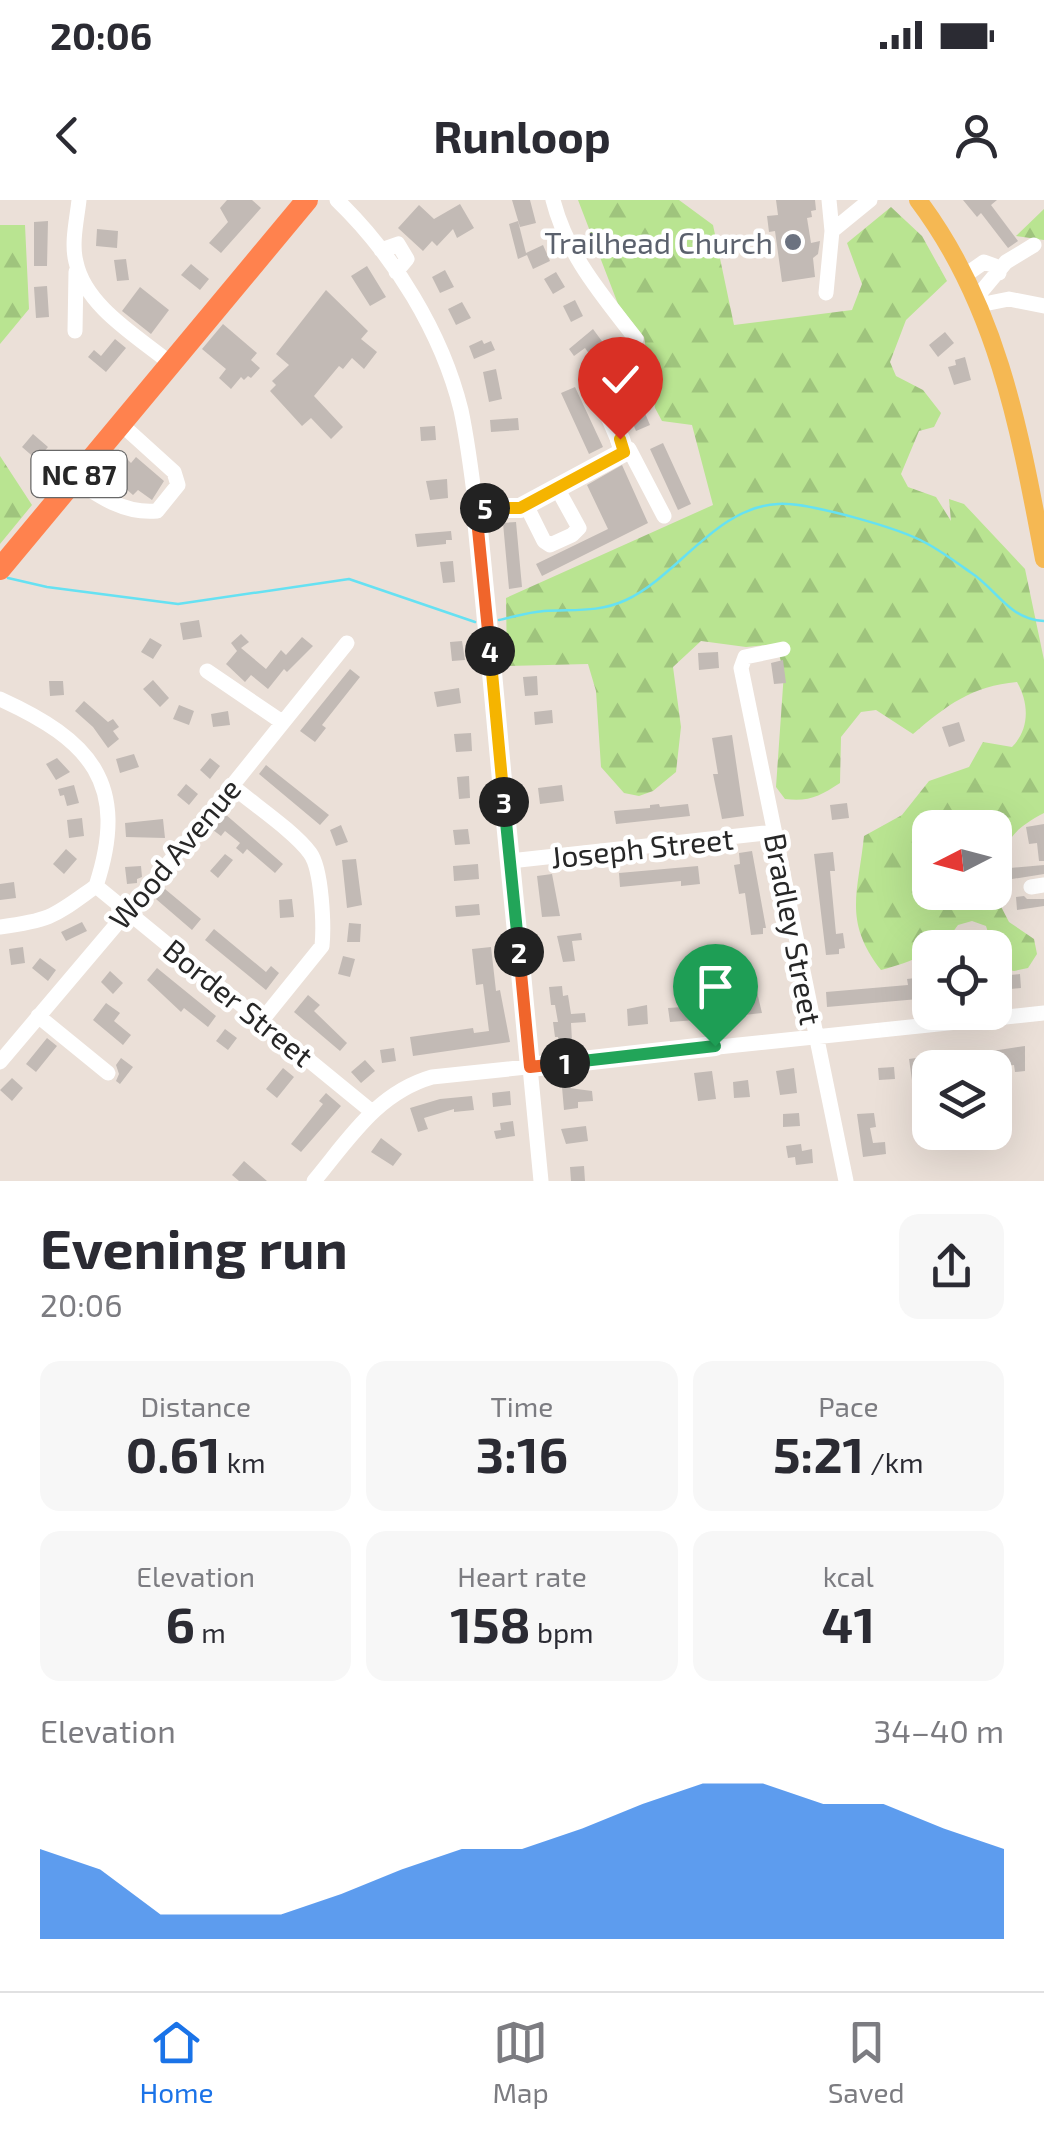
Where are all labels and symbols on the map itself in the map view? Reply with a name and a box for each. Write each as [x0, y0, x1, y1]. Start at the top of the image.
place label: Trailhead Church [544, 224, 773, 260]
marker: Trailhead Church [782, 231, 804, 253]
pin [578, 337, 663, 440]
road number: NC 87 [32, 451, 126, 497]
pin: 5 [460, 483, 510, 533]
pin: 4 [465, 626, 515, 676]
street label: Wood Avenue [101, 770, 247, 936]
pin: 3 [479, 777, 529, 827]
north arrow [912, 810, 1012, 910]
street label: Joseph Street [549, 820, 735, 874]
street label: Bradley Street [758, 830, 830, 1028]
pin: 2 [494, 927, 544, 977]
street label: Border Street [157, 931, 321, 1073]
pin [673, 944, 758, 1047]
pin: 1 [540, 1038, 590, 1088]

